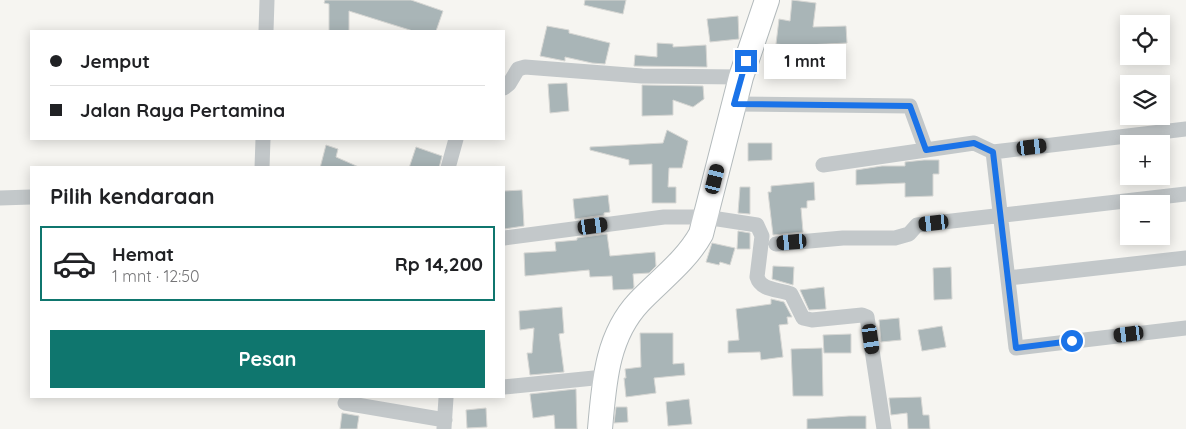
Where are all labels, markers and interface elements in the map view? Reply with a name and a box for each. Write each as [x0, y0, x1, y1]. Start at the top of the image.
map controls [1120, 15, 1170, 245]
button: locate [1120, 15, 1170, 65]
callout: 1 mnt [764, 44, 846, 78]
text: Jemput [80, 49, 150, 73]
route end [735, 50, 757, 72]
text: 1 mnt [784, 51, 826, 71]
button: layers [1120, 75, 1170, 125]
text: Jalan Raya Pertamina [80, 98, 285, 122]
button: + [1120, 135, 1170, 185]
car [1016, 138, 1047, 156]
car [704, 163, 725, 195]
text: Pilih kendaraan [50, 182, 215, 210]
button: − [1120, 195, 1170, 245]
car [918, 214, 949, 232]
car [577, 216, 608, 236]
car [776, 233, 807, 251]
icon: car [52, 241, 97, 286]
text: Hemat [112, 242, 174, 266]
text: Rp 14,200 [395, 252, 483, 276]
text: 1 mnt · 12:50 [112, 266, 199, 286]
car [861, 323, 880, 355]
car [1113, 325, 1144, 343]
button: Pesan [50, 330, 485, 388]
route start [1061, 330, 1083, 352]

